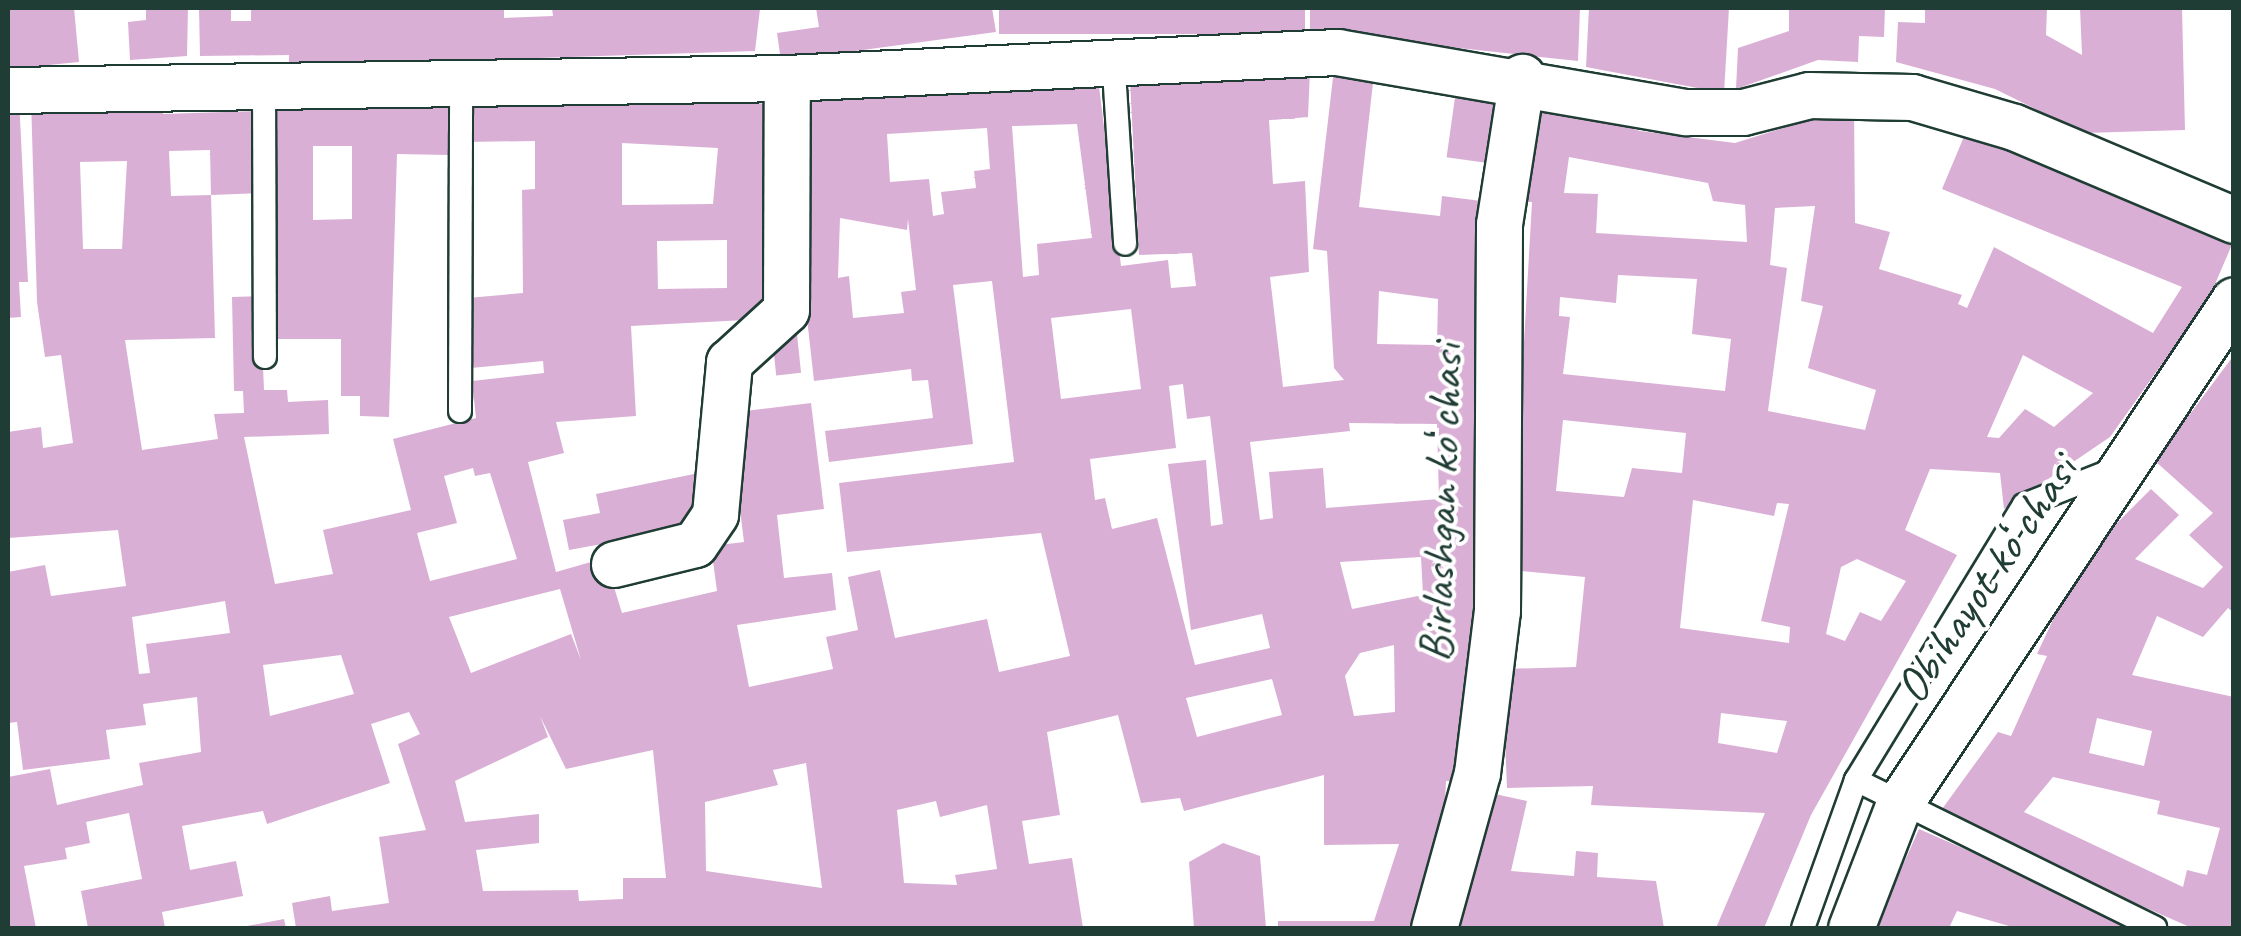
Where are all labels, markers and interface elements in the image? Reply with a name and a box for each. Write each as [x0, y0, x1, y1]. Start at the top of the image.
street label: Birlashgan koʻchasi [1407, 343, 1475, 663]
street label: Obihayot koʻchasi [1882, 444, 2090, 714]

